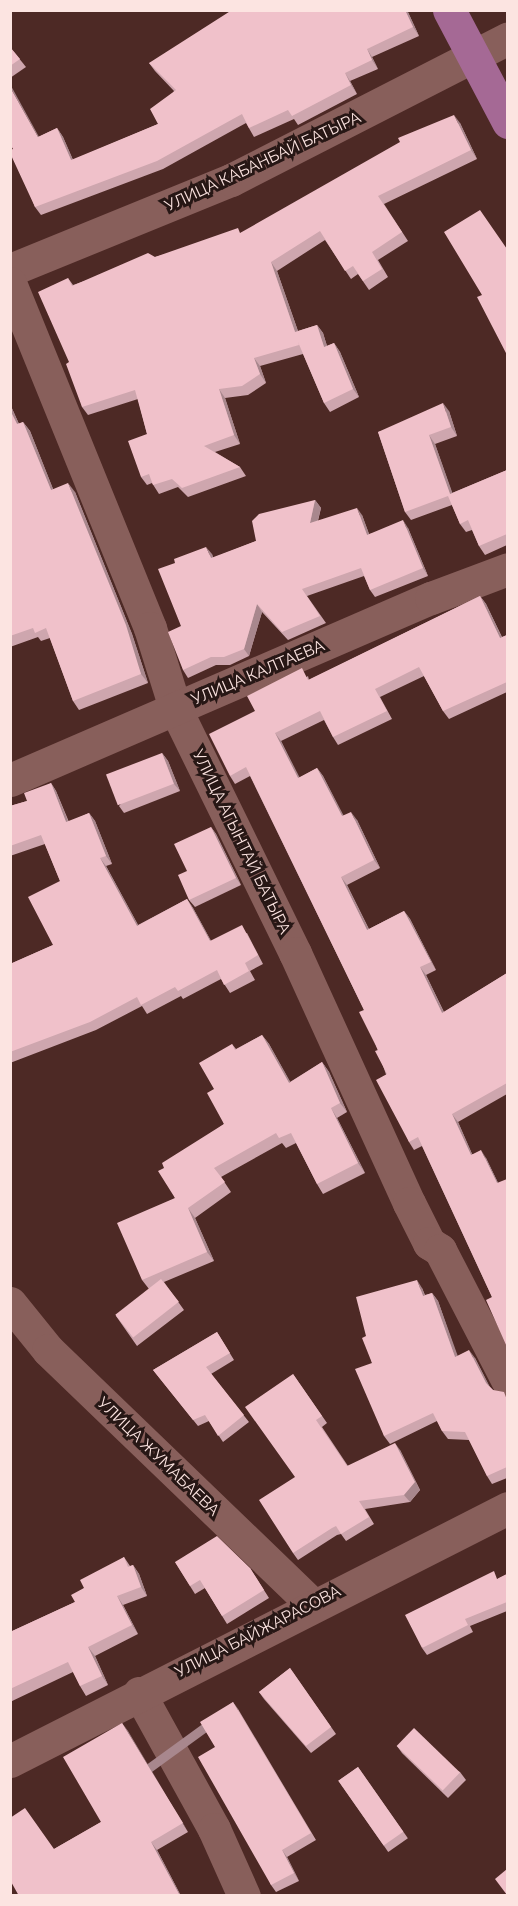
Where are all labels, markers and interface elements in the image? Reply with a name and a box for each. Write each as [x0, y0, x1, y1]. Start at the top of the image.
street label: УЛИЦА КАБАНБАЙ БАТЫРА [162, 108, 364, 216]
street label: УЛИЦА КАЛТАЕВА [188, 636, 328, 710]
street label: УЛИЦА АГЫНТАЙ БАТЫРА [188, 746, 294, 938]
street label: УЛИЦА ЖУМАБАЕВА [93, 1394, 223, 1520]
street label: УЛИЦА БАЙЖАРАСОВА [172, 1582, 344, 1682]

